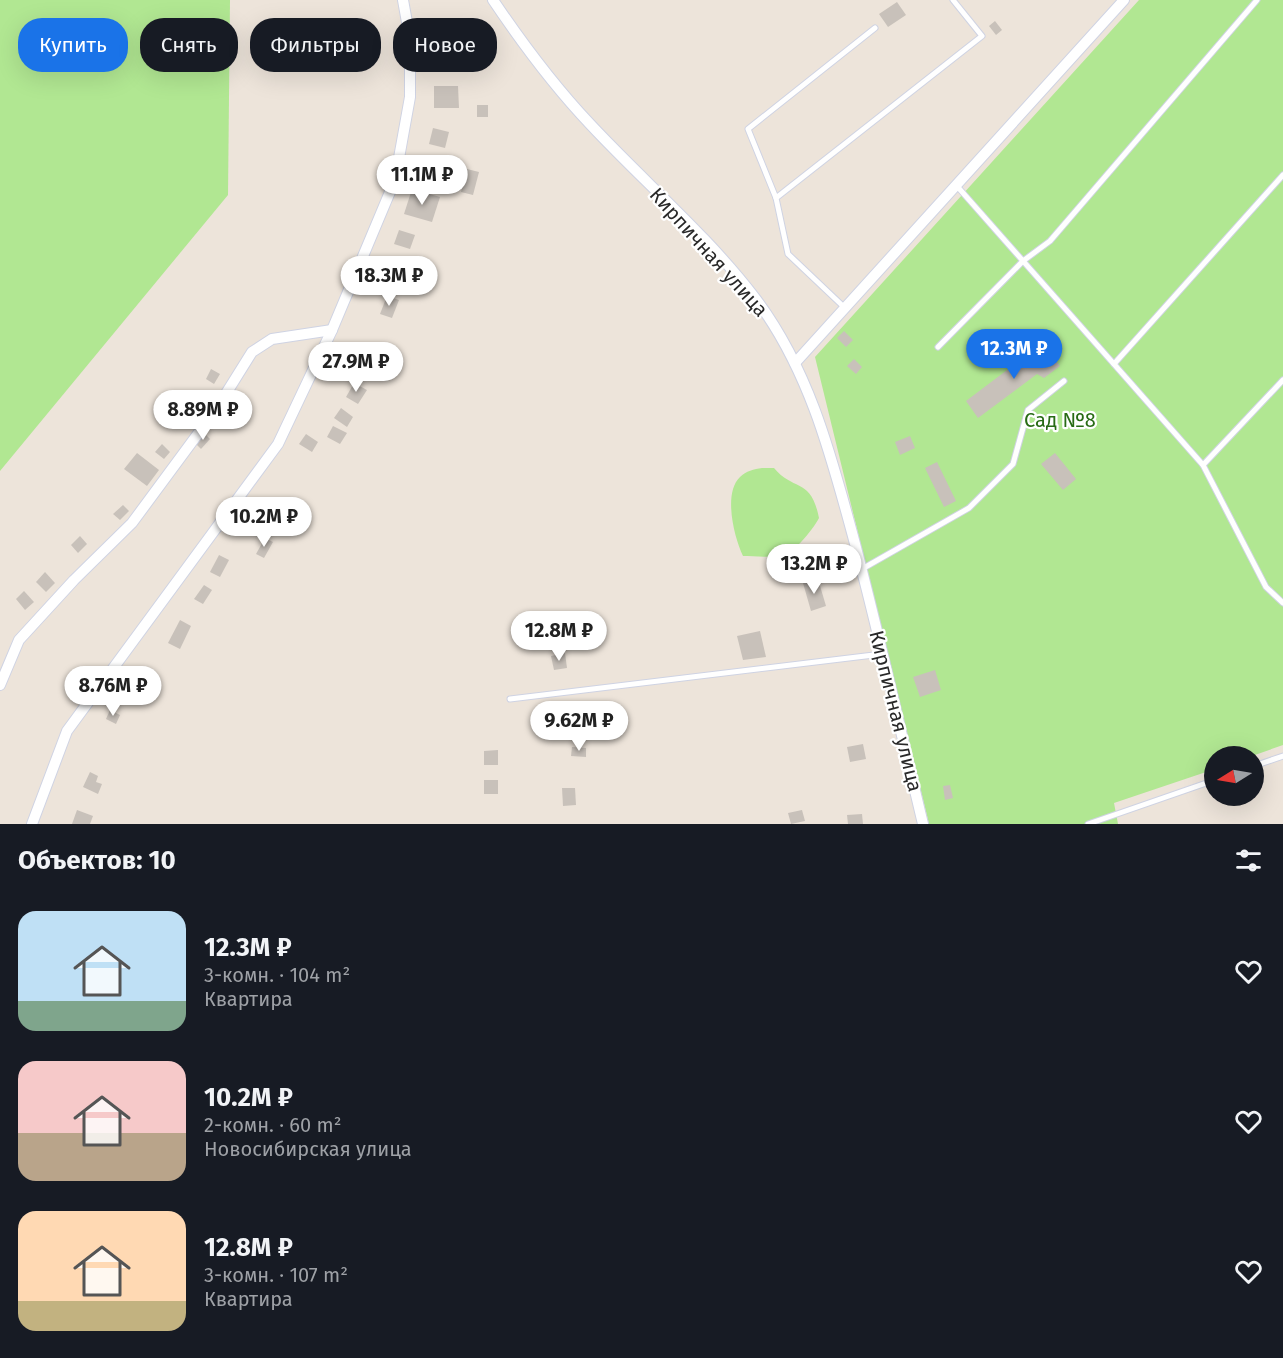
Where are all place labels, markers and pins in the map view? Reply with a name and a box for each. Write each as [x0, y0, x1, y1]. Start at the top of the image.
pin: 11.1M ₽ [367, 155, 477, 206]
pin: 18.3M ₽ [334, 256, 444, 307]
pin: 12.3M ₽ [959, 329, 1069, 380]
pin: 27.9M ₽ [301, 342, 411, 393]
pin: 8.89M ₽ [148, 390, 258, 441]
pin: 10.2M ₽ [209, 497, 319, 548]
pin: 13.2M ₽ [759, 544, 869, 595]
pin: 12.8M ₽ [504, 611, 614, 662]
pin: 8.76M ₽ [58, 666, 168, 717]
pin: 9.62M ₽ [524, 701, 634, 752]

